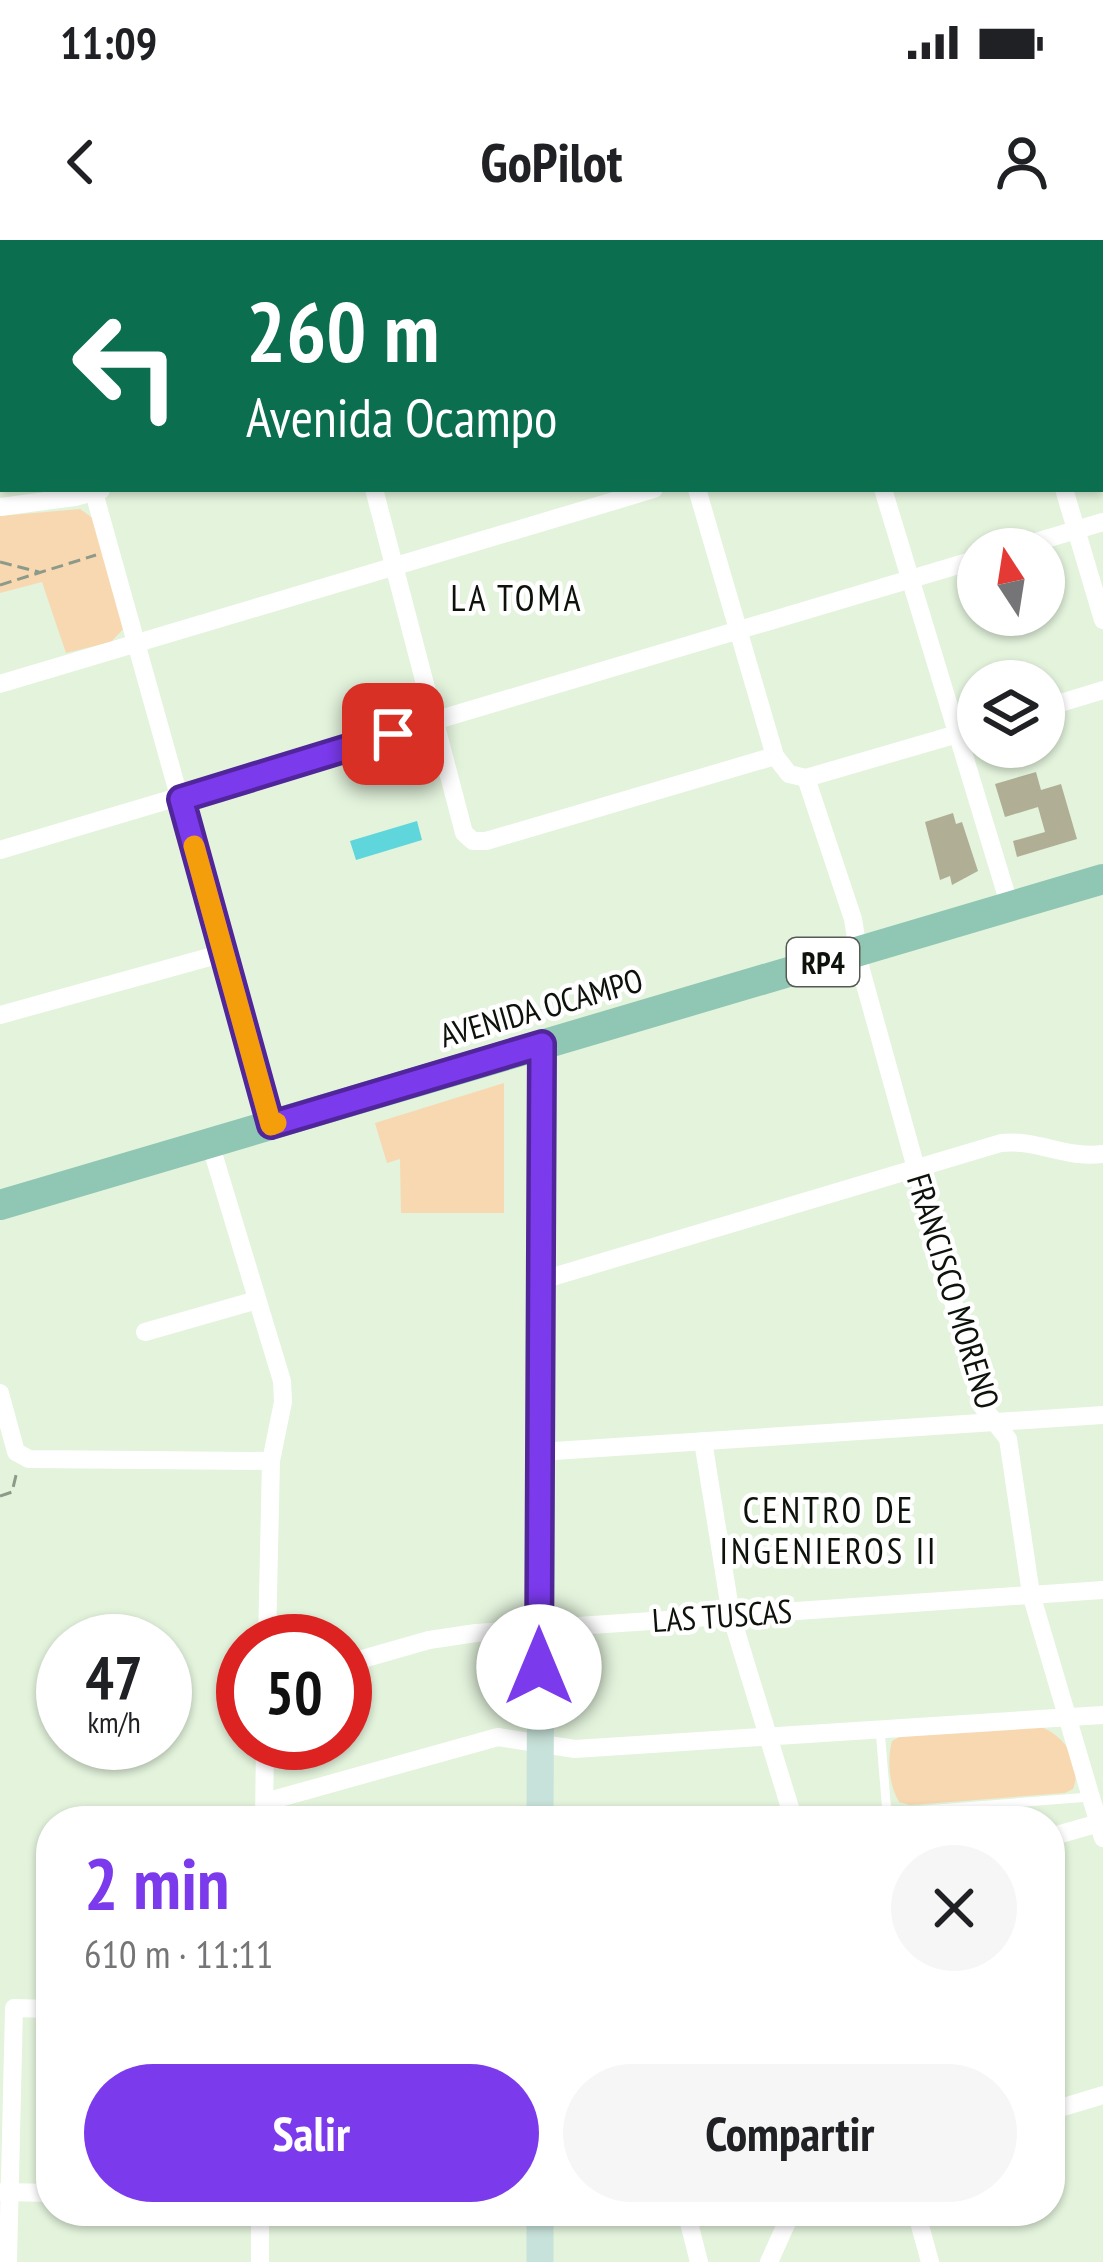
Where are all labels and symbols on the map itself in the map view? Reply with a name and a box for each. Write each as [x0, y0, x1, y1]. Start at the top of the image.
north arrow [957, 528, 1065, 636]
district label: LA TOMA [450, 574, 584, 621]
pin [342, 683, 444, 785]
road number: RP4 [787, 938, 859, 986]
street label: AVENIDA OCAMPO [435, 958, 647, 1056]
street label: FRANCISCO MORENO [898, 1168, 1010, 1414]
district label: CENTRO DE INGENIEROS II [720, 1486, 938, 1574]
street label: LAS TUSCAS [651, 1589, 793, 1641]
position arrow [476, 1604, 602, 1730]
speed limit sign: 50 [216, 1614, 372, 1770]

